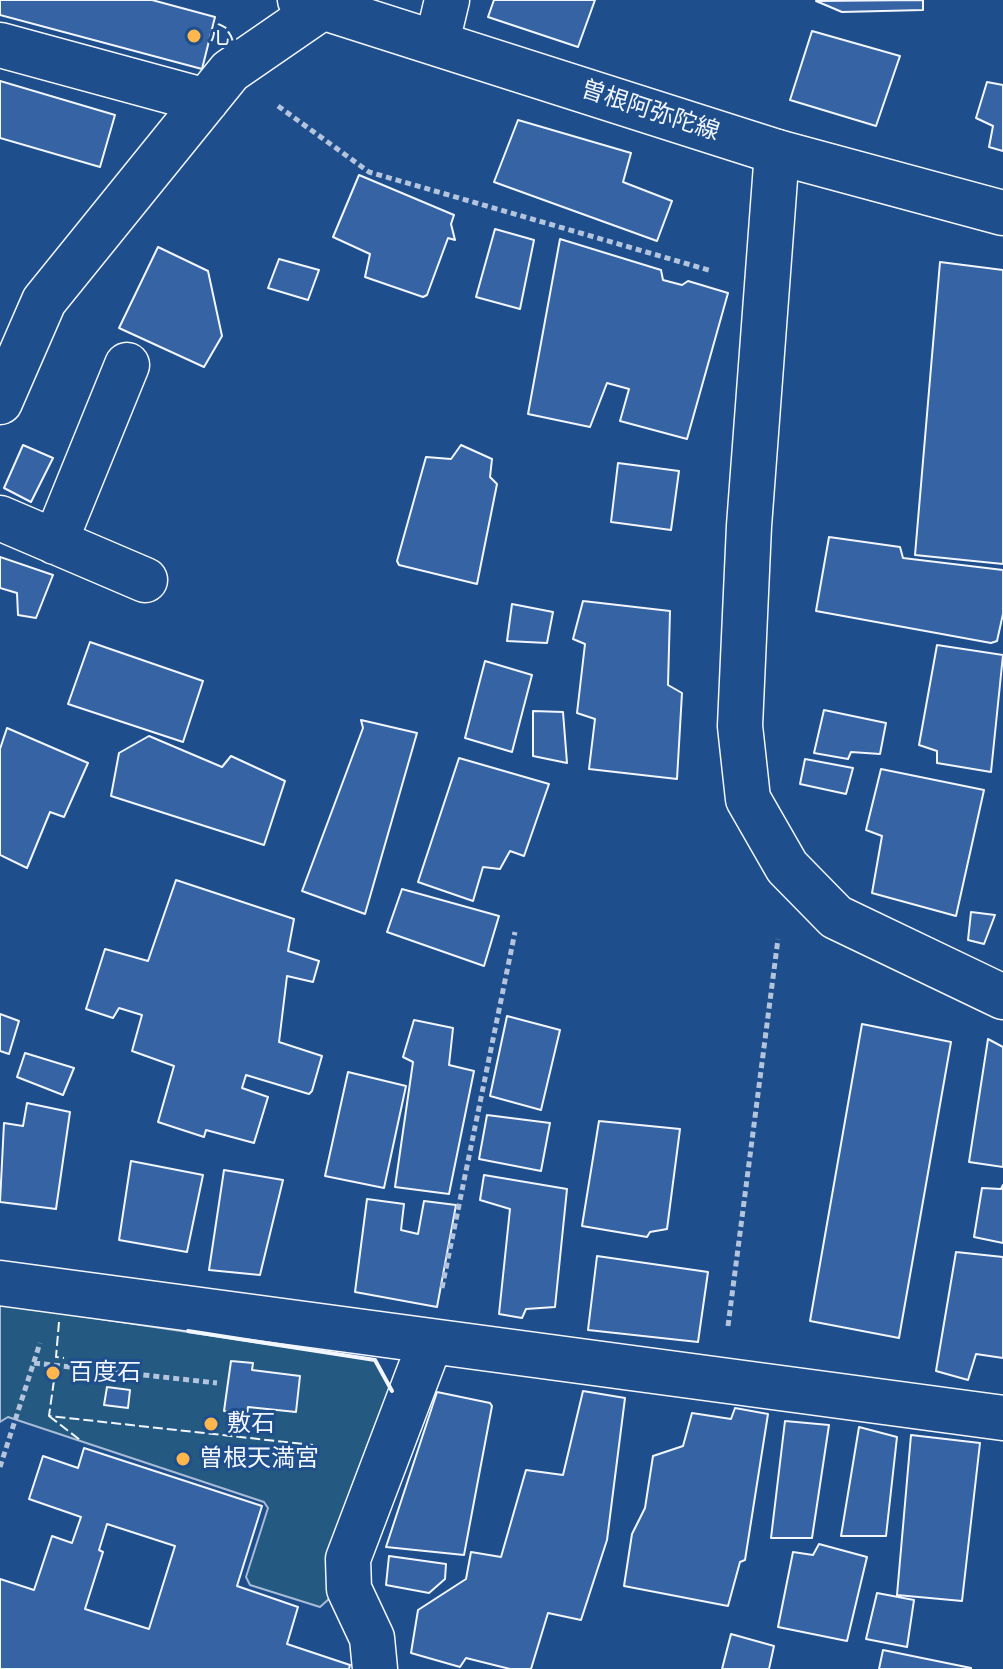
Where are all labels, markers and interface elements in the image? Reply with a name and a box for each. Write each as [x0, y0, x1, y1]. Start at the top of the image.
place label: 心 [210, 22, 234, 50]
marker: 心 [185, 27, 203, 45]
street label: 曽根阿弥陀線 [577, 75, 723, 147]
place label: 百度石 [69, 1359, 141, 1387]
marker: 百度石 [44, 1364, 62, 1382]
place label: 敷石 [227, 1410, 275, 1438]
marker: 敷石 [202, 1415, 220, 1433]
place label: 曽根天満宮 [199, 1445, 319, 1473]
marker: 曽根天満宮 [174, 1450, 192, 1468]

